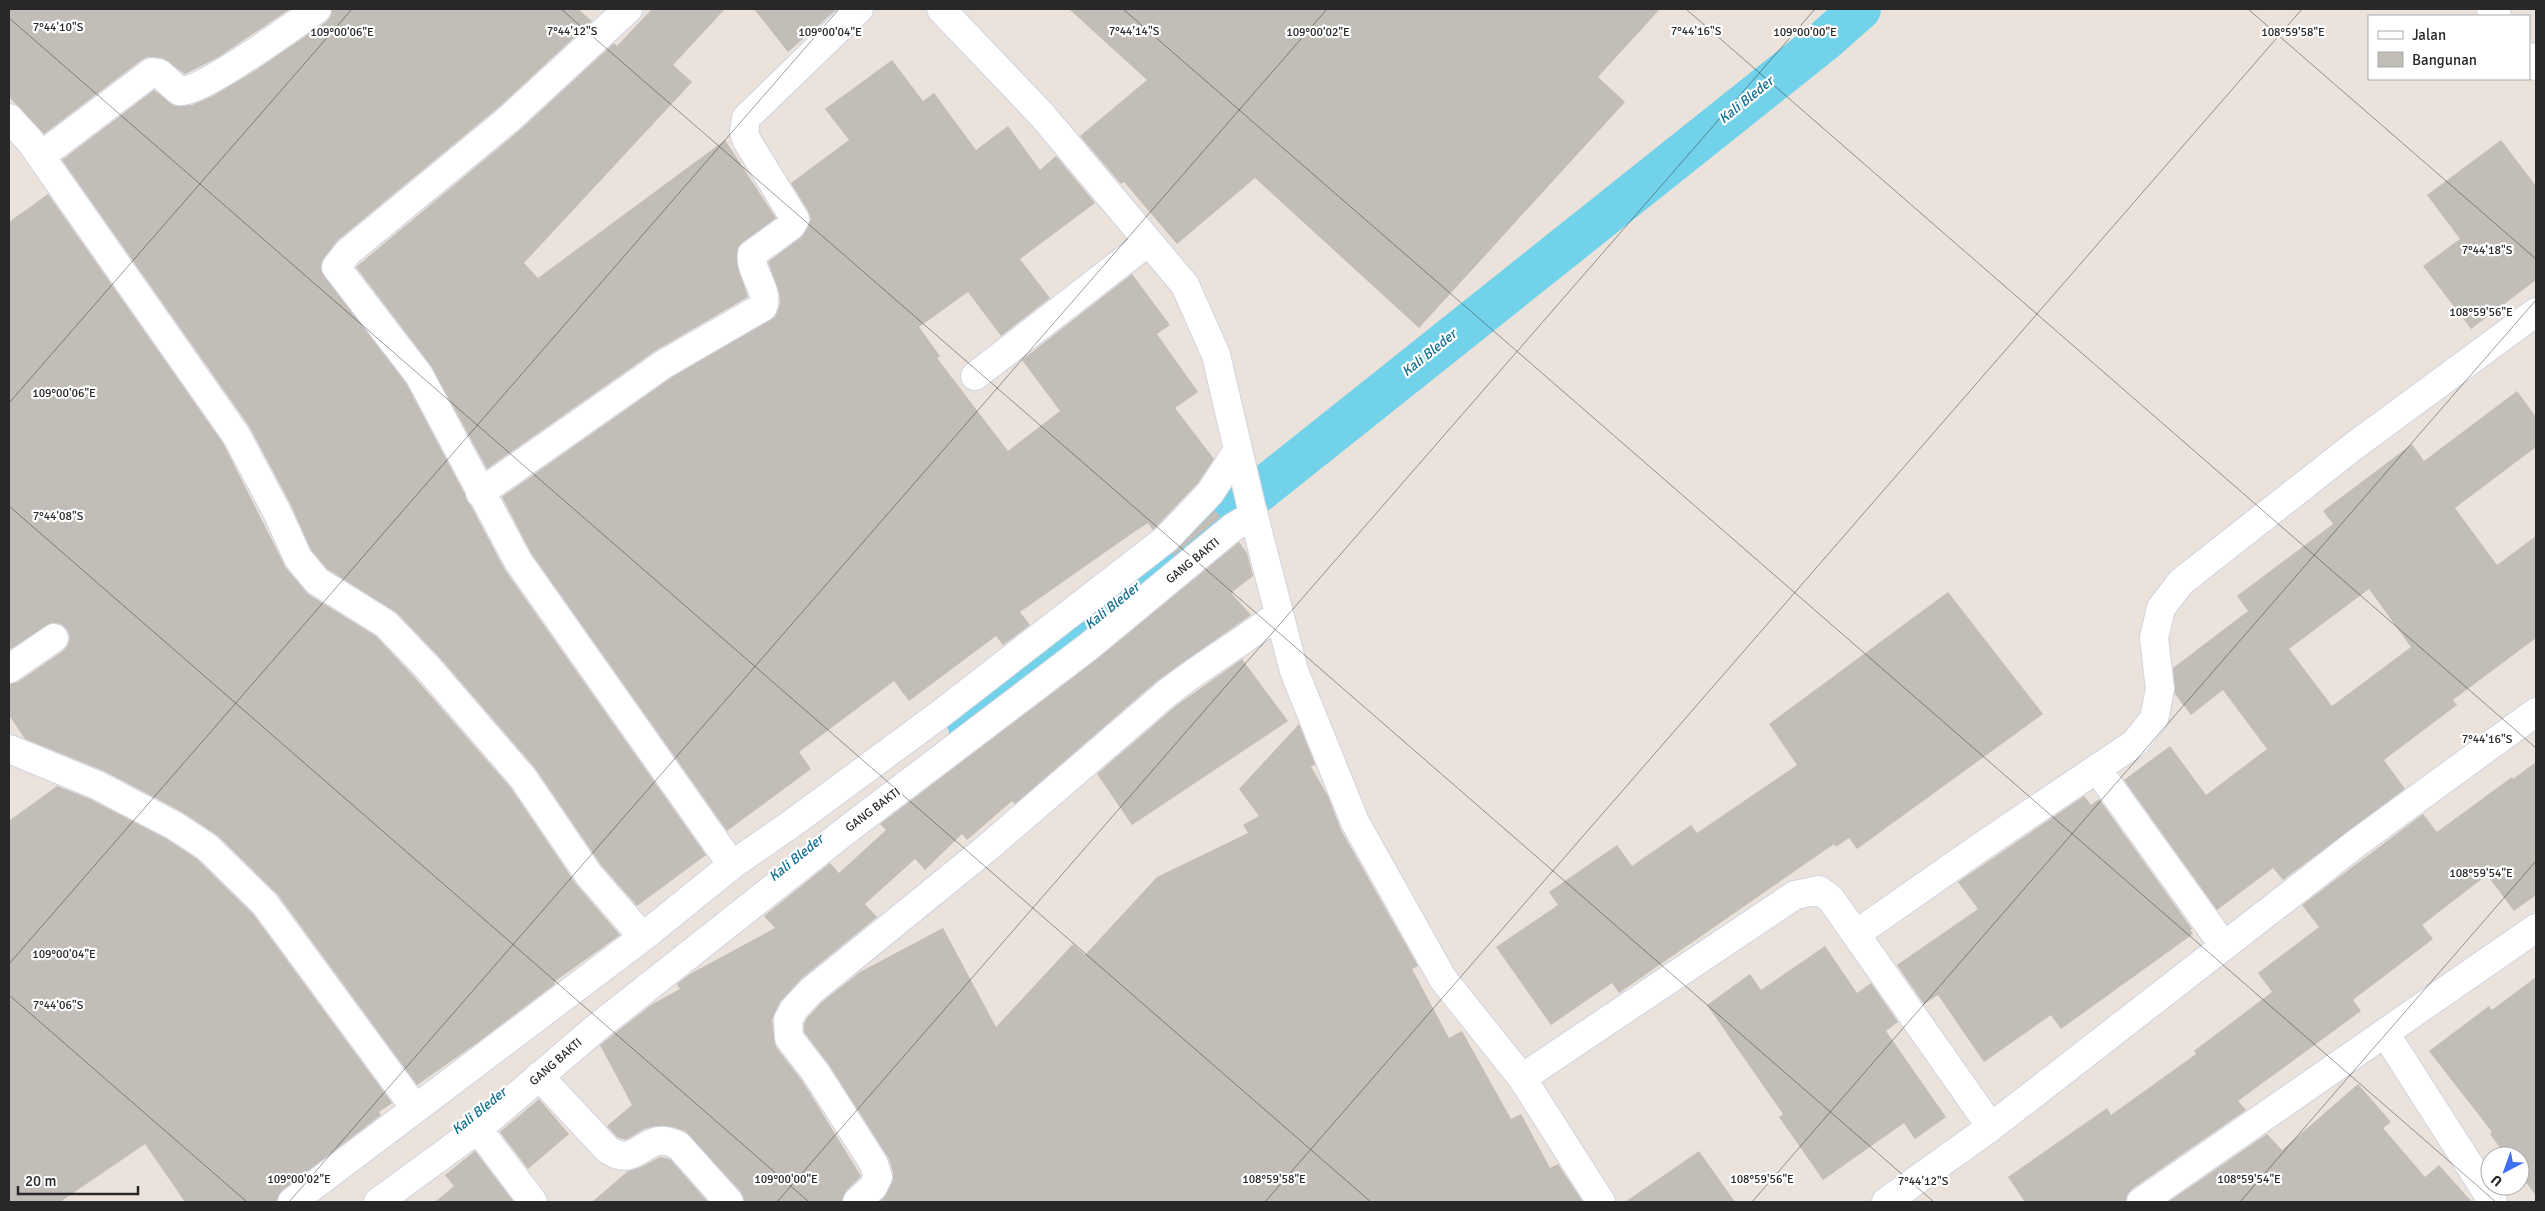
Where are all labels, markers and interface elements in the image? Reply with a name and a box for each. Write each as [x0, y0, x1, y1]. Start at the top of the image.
legend [2368, 15, 2530, 80]
text: 7°44'10"S [33, 20, 84, 35]
text: 7°44'12"S [547, 24, 598, 39]
text: 7°44'14"S [1109, 24, 1160, 39]
text: 7°44'16"S [1671, 24, 1722, 39]
text: 109°00'06"E [310, 25, 374, 40]
text: 109°00'04"E [798, 25, 862, 40]
text: 109°00'02"E [1286, 25, 1350, 40]
text: 109°00'00"E [1773, 25, 1837, 40]
text: 108°59'58"E [2261, 25, 2325, 40]
text: Jalan [2412, 26, 2446, 44]
text: Bangunan [2412, 51, 2477, 69]
water label: Kali Bleder [1715, 72, 1778, 127]
text: 7°44'18"S [2462, 243, 2513, 258]
text: 108°59'56"E [2449, 305, 2513, 320]
water label: Kali Bleder [1398, 325, 1461, 380]
text: 109°00'06"E [32, 386, 96, 401]
text: 7°44'08"S [33, 509, 84, 524]
street label: GANG BAKTI [1163, 535, 1223, 587]
water label: Kali Bleder [1081, 578, 1144, 633]
text: 7°44'16"S [2462, 732, 2513, 747]
street label: GANG BAKTI [843, 785, 903, 835]
water label: Kali Bleder [765, 830, 828, 885]
text: 108°59'54"E [2449, 866, 2513, 881]
text: 109°00'04"E [32, 947, 96, 962]
text: 7°44'06"S [33, 998, 84, 1013]
street label: GANG BAKTI [527, 1035, 585, 1089]
water label: Kali Bleder [448, 1083, 511, 1138]
north arrow [2480, 1146, 2530, 1196]
scale bar [18, 1164, 138, 1196]
text: U [2488, 1171, 2506, 1190]
text: 20 m [25, 1172, 56, 1190]
text: 109°00'02"E [267, 1172, 331, 1187]
text: 109°00'00"E [754, 1172, 818, 1187]
text: 108°59'58"E [1242, 1172, 1306, 1187]
text: 108°59'56"E [1730, 1172, 1794, 1187]
text: 108°59'54"E [2217, 1172, 2281, 1187]
text: 7°44'12"S [1898, 1174, 1949, 1189]

